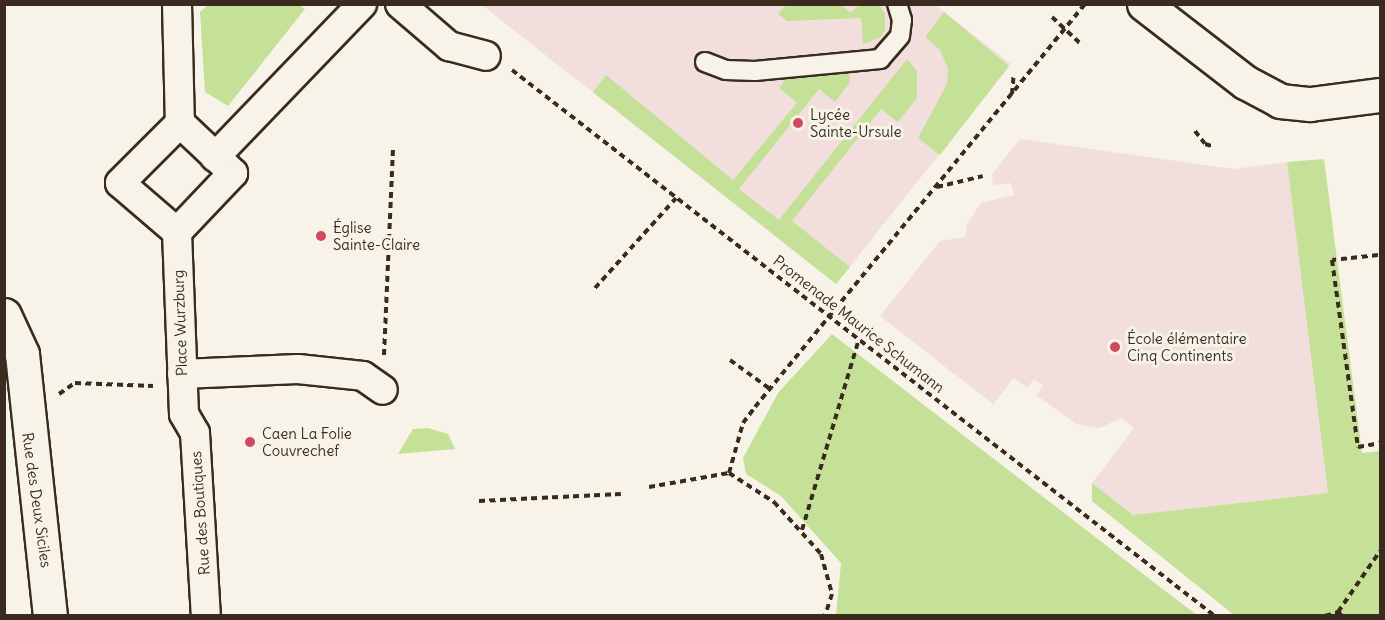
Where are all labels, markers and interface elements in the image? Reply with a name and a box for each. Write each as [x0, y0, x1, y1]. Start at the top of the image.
place label: Lycée Sainte-Ursule [810, 105, 901, 140]
marker: Lycée Sainte-Ursule [791, 116, 805, 130]
place label: Église Sainte-Claire [333, 218, 420, 253]
marker: Église Sainte-Claire [314, 229, 328, 243]
street label: Promenade Maurice Schumann [770, 252, 948, 396]
street label: Place Wurzburg [169, 269, 191, 377]
place label: École élémentaire Cinq Continents [1127, 329, 1247, 364]
marker: École élémentaire Cinq Continents [1108, 340, 1122, 354]
place label: Caen La Folie Couvrechef [262, 424, 352, 459]
street label: Rue des Deux Siciles [19, 431, 55, 569]
marker: Caen La Folie Couvrechef [243, 435, 257, 449]
street label: Rue des Boutiques [187, 450, 213, 576]

